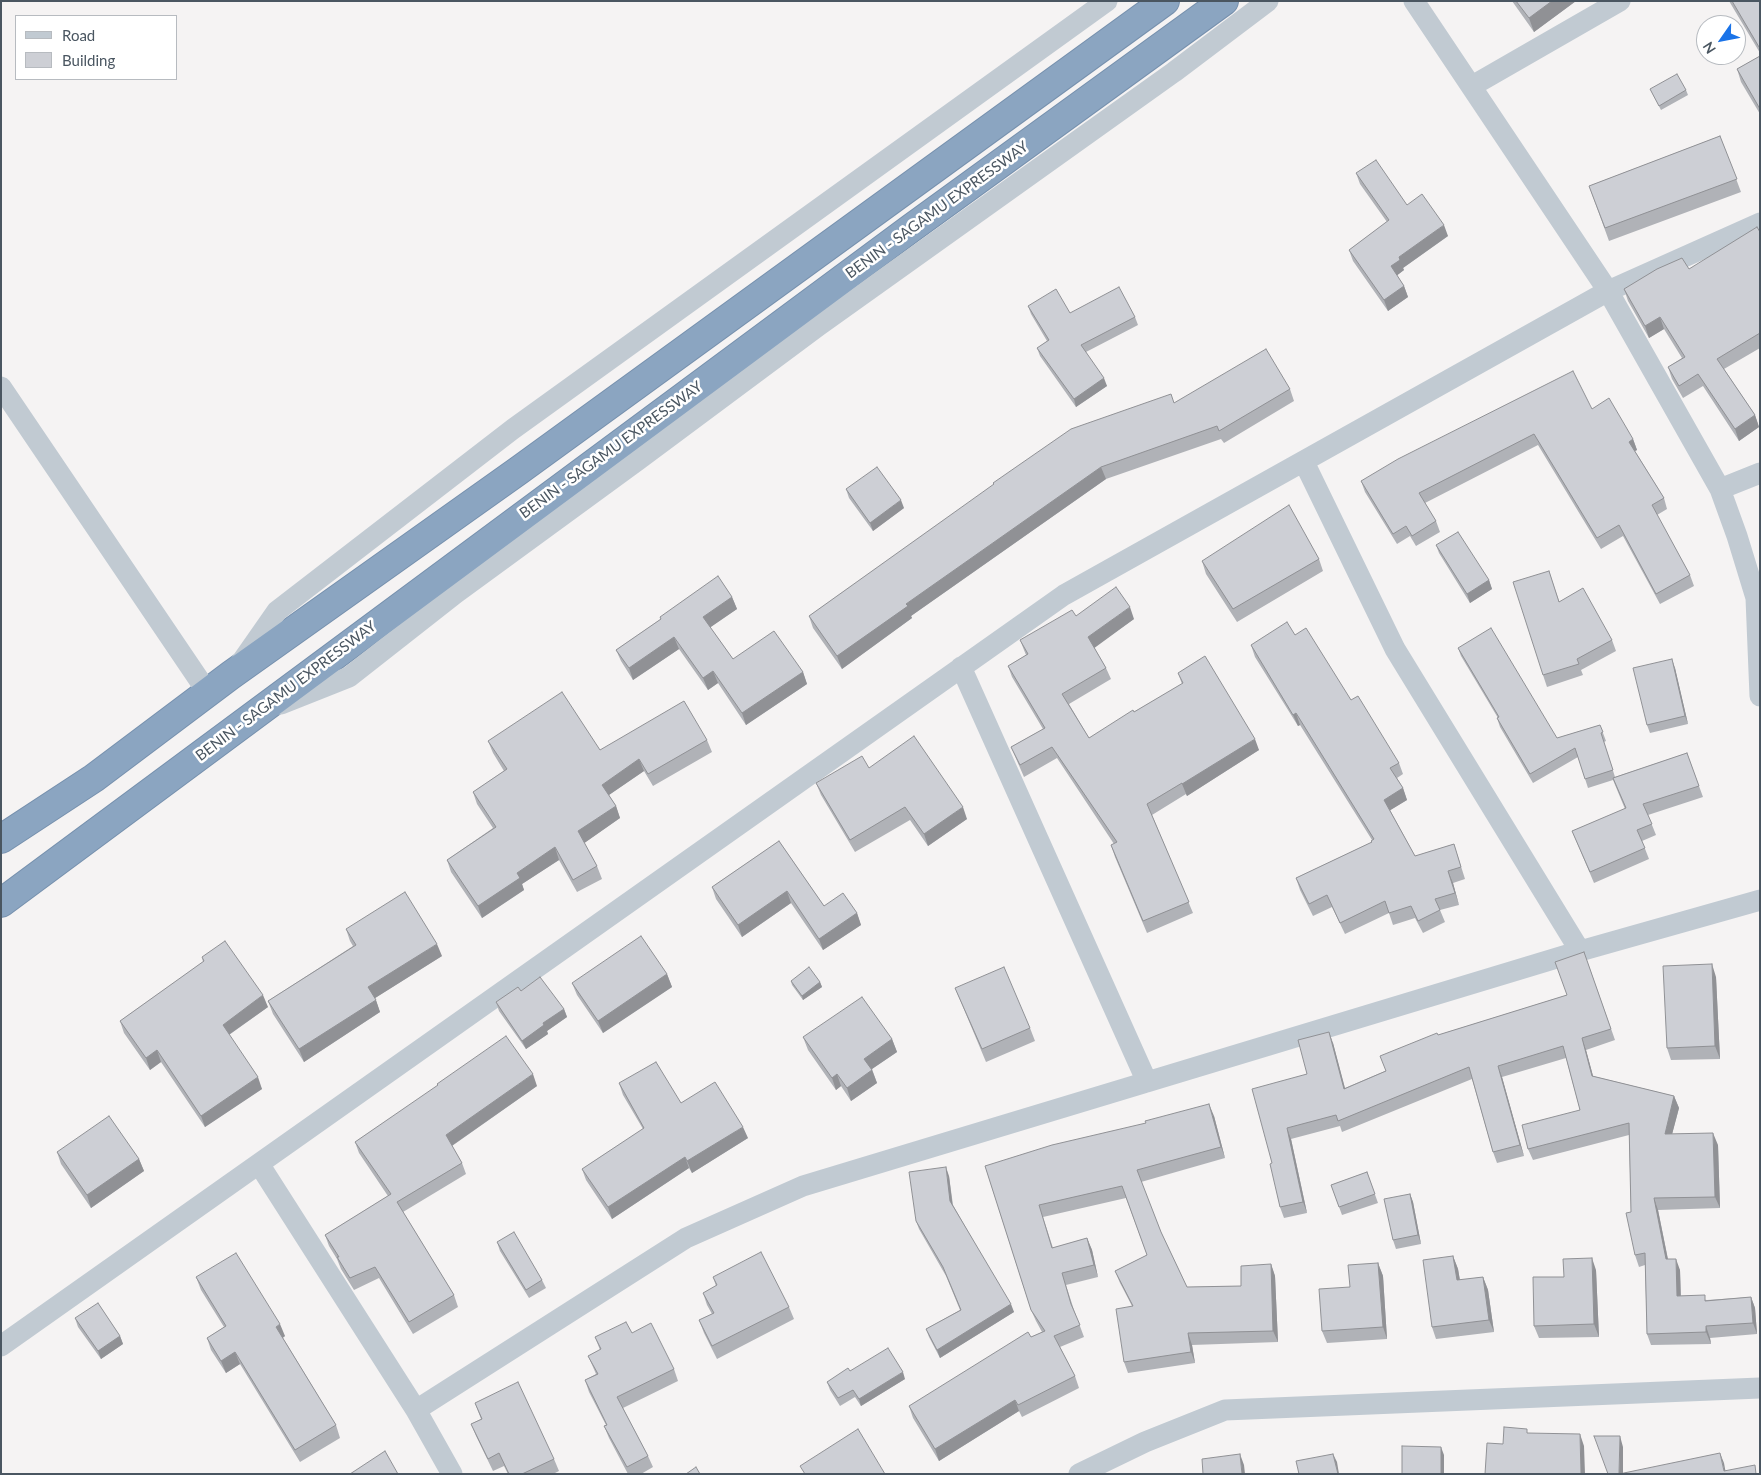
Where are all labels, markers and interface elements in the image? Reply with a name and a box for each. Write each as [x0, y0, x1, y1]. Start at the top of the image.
legend [15, 15, 178, 80]
north arrow [1696, 15, 1746, 65]
text: Road [62, 26, 95, 44]
text: N [1699, 39, 1719, 57]
text: Building [62, 51, 115, 69]
street label: BENIN - SAGAMU EXPRESSWAY [842, 138, 1032, 282]
street label: BENIN - SAGAMU EXPRESSWAY [516, 378, 706, 522]
street label: BENIN - SAGAMU EXPRESSWAY [192, 617, 380, 765]

